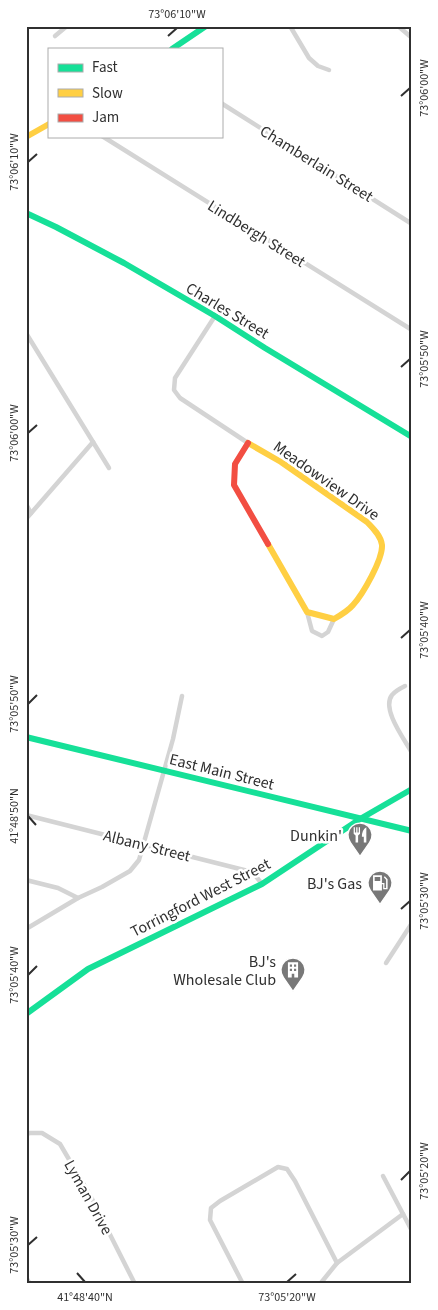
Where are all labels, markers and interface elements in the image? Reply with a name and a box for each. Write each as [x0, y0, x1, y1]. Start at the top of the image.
text: 73°06'10"W [148, 6, 206, 23]
legend [48, 48, 222, 138]
text: Fast [92, 57, 118, 78]
text: 73°06'00"W [416, 59, 433, 117]
text: Slow [92, 83, 123, 104]
text: Jam [92, 107, 119, 128]
street label: Chamberlain Street [256, 120, 378, 208]
text: 73°06'10"W [6, 133, 23, 191]
street label: Lindbergh Street [203, 195, 310, 273]
street label: Charles Street [182, 277, 274, 345]
text: 73°05'50"W [416, 330, 433, 388]
text: 73°06'00"W [6, 404, 23, 462]
street label: Meadowview Drive [269, 436, 384, 526]
text: 73°05'40"W [416, 601, 433, 659]
text: 73°05'50"W [6, 675, 23, 733]
street label: East Main Street [167, 748, 277, 796]
text: 41°48'50"N [6, 788, 23, 844]
restaurant icon: Dunkin' [347, 822, 373, 856]
street label: Albany Street [101, 825, 193, 868]
place label: Dunkin' [290, 825, 342, 847]
street label: Torringford West Street [127, 853, 275, 943]
fuel station icon: BJ's Gas [367, 870, 393, 904]
text: 73°05'30"W [416, 872, 433, 930]
place label: BJ's Gas [307, 873, 362, 895]
text: 73°05'40"W [6, 946, 23, 1004]
place label: BJ's Wholesale Club [173, 951, 276, 991]
building icon: BJ's Wholesale Club [280, 957, 306, 991]
text: 73°05'20"W [416, 1142, 433, 1200]
street label: Lyman Drive [58, 1156, 118, 1239]
text: 73°05'30"W [6, 1216, 23, 1274]
text: 41°48'40"N [57, 1289, 113, 1306]
text: 73°05'20"W [258, 1289, 316, 1306]

